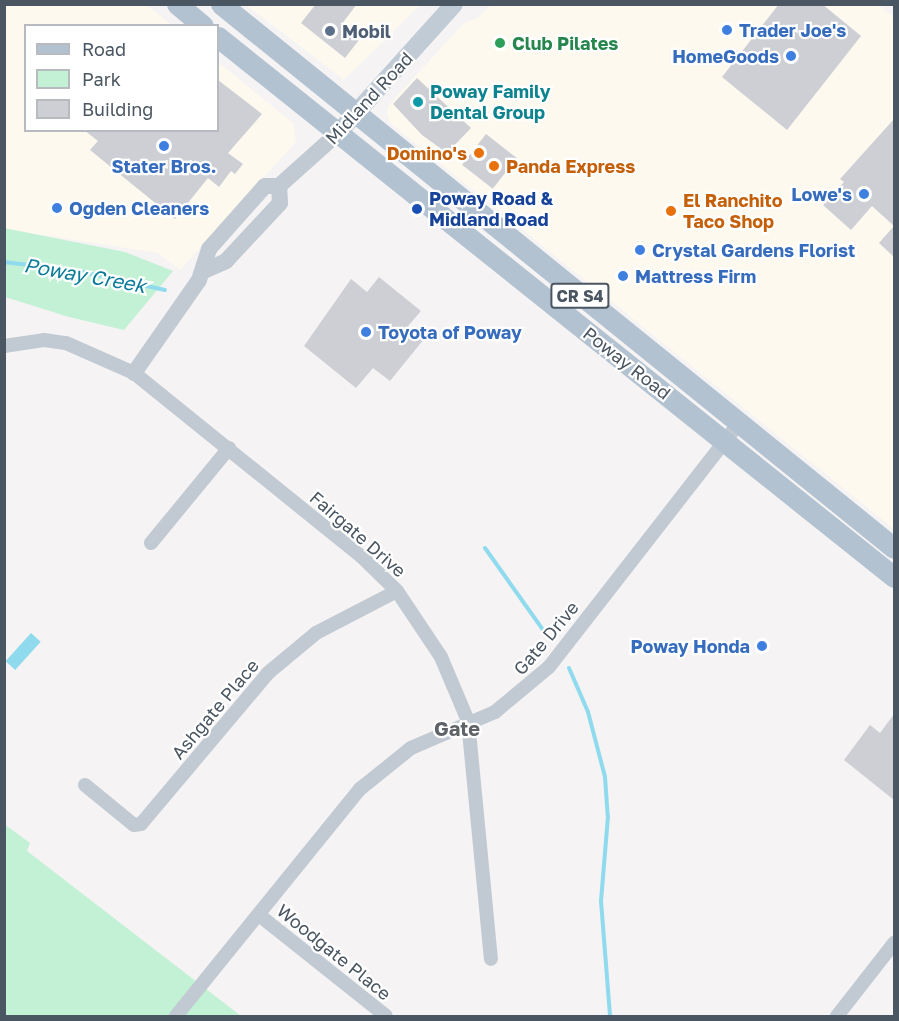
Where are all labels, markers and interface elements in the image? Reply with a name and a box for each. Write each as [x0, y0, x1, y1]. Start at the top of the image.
place label: Trader Joe's [739, 19, 846, 41]
place label: Mobil [342, 20, 391, 42]
marker: Trader Joe's [720, 23, 734, 37]
legend [24, 24, 219, 132]
marker: Mobil [323, 24, 337, 38]
place label: Club Pilates [512, 32, 618, 54]
marker: Club Pilates [493, 36, 507, 50]
text: Road [82, 38, 126, 60]
place label: HomeGoods [672, 45, 779, 67]
street label: Midland Road [321, 47, 417, 149]
marker: HomeGoods [784, 49, 798, 63]
text: Park [82, 68, 121, 90]
place label: Poway Family Dental Group [430, 81, 550, 124]
marker: Poway Family Dental Group [411, 95, 425, 109]
text: Building [82, 98, 153, 120]
marker: Stater Bros. [157, 139, 171, 153]
place label: Domino's [387, 142, 467, 164]
marker: Domino's [472, 146, 486, 160]
place label: Stater Bros. [112, 155, 216, 177]
place label: Panda Express [506, 155, 635, 177]
marker: Panda Express [487, 159, 501, 173]
place label: Lowe's [791, 183, 852, 205]
marker: Lowe's [857, 187, 871, 201]
place label: Poway Road & Midland Road [429, 188, 553, 230]
place label: El Ranchito Taco Shop [683, 190, 783, 232]
place label: Ogden Cleaners [69, 197, 209, 219]
marker: Ogden Cleaners [50, 201, 64, 215]
marker: Poway Road & Midland Road [410, 202, 424, 216]
marker: El Ranchito Taco Shop [664, 204, 678, 218]
place label: Crystal Gardens Florist [652, 239, 855, 261]
marker: Crystal Gardens Florist [633, 243, 647, 257]
water label: Poway Creek [22, 252, 148, 298]
place label: Mattress Firm [635, 265, 756, 287]
marker: Mattress Firm [616, 269, 630, 283]
road number: CR S4 [550, 283, 610, 309]
place label: Toyota of Poway [378, 321, 522, 343]
street label: Poway Road [579, 322, 675, 404]
marker: Toyota of Poway [359, 325, 373, 339]
street label: Fairgate Drive [306, 486, 410, 582]
street label: Gate Drive [509, 597, 583, 679]
place label: Poway Honda [631, 635, 750, 657]
marker: Poway Honda [755, 639, 769, 653]
street label: Ashgate Place [167, 655, 263, 763]
district label: Gate [434, 716, 480, 740]
street label: Woodgate Place [273, 899, 395, 1005]

